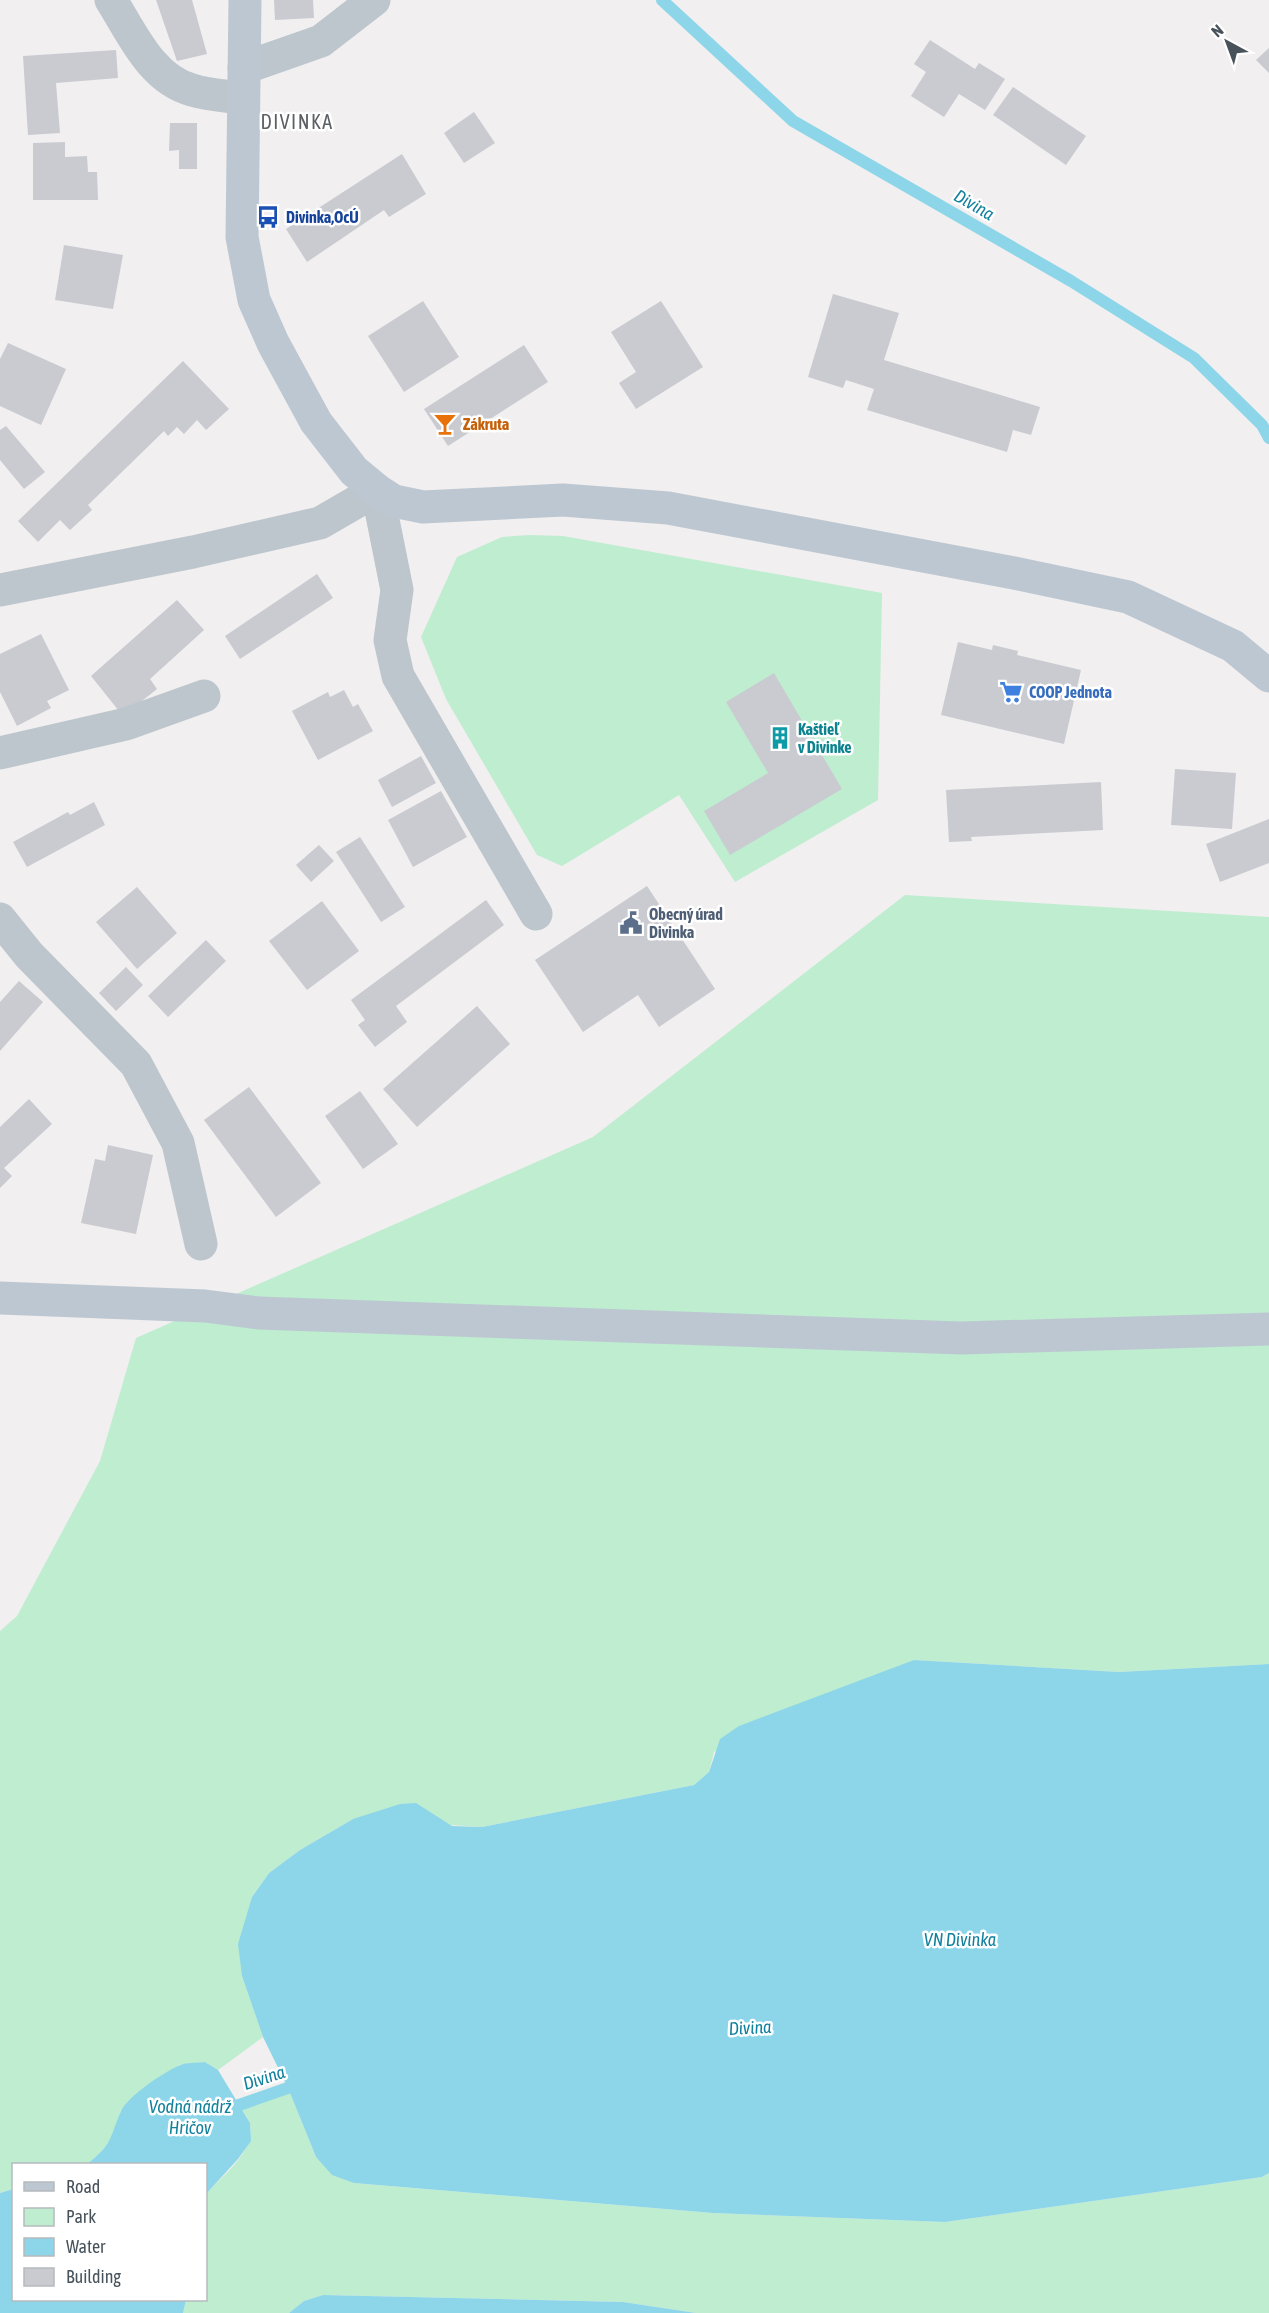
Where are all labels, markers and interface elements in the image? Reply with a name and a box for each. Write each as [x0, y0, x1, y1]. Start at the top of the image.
north arrow [1197, 12, 1257, 72]
text: N [1208, 21, 1227, 41]
district label: DIVINKA [260, 110, 334, 133]
water label: Divina [950, 185, 999, 225]
bus stop icon: Divinka,OcÚ [255, 204, 281, 230]
place label: Divinka,OcÚ [286, 208, 359, 226]
bar icon: Zákruta [432, 411, 458, 437]
place label: Zákruta [463, 415, 509, 433]
supermarket icon: COOP Jednota [998, 679, 1024, 705]
place label: COOP Jednota [1029, 683, 1112, 701]
place label: Kaštieľ v Divinke [798, 720, 851, 756]
building icon: Kaštieľ v Divinke [767, 725, 793, 751]
place label: Obecný úrad Divinka [649, 905, 723, 941]
public building icon: Obecný úrad Divinka [618, 910, 644, 936]
water label: VN Divinka [924, 1929, 997, 1950]
water label: Divina [728, 2016, 773, 2039]
water label: Divina [240, 2061, 288, 2094]
water label: Vodná nádrž Hričov [149, 2096, 232, 2138]
legend [12, 2163, 207, 2301]
text: Road [66, 2176, 100, 2197]
text: Park [66, 2206, 96, 2227]
text: Water [66, 2236, 106, 2257]
text: Building [66, 2266, 121, 2287]

